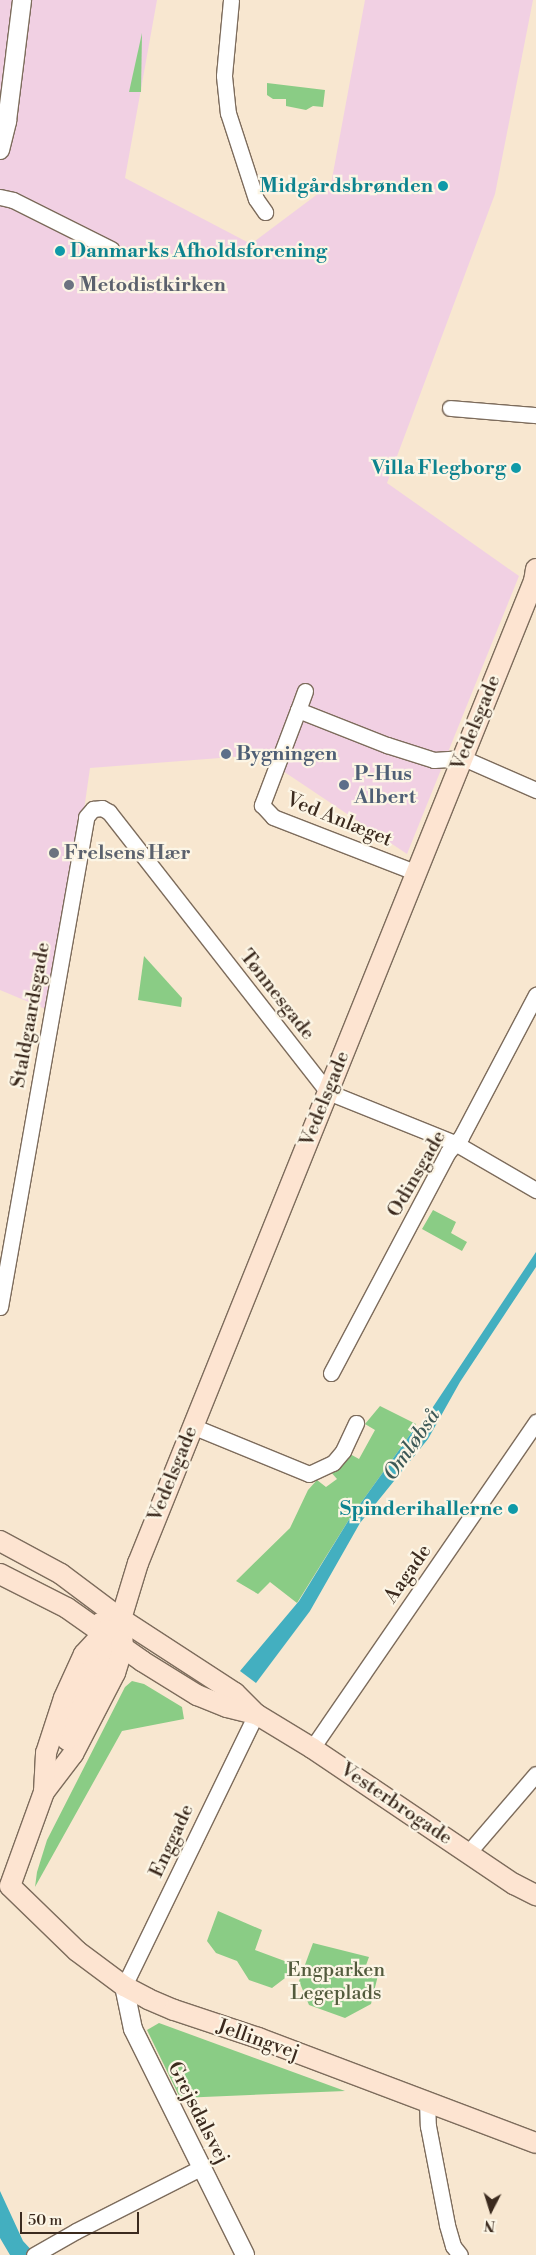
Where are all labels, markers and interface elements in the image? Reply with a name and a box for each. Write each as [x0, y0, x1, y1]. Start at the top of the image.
place label: Midgårdsbrønden [260, 174, 433, 198]
marker: Midgårdsbrønden [437, 180, 449, 192]
place label: Danmarks Afholdsforening [70, 239, 327, 263]
marker: Danmarks Afholdsforening [54, 245, 66, 257]
place label: Metodistkirken [79, 273, 226, 297]
marker: Metodistkirken [63, 279, 75, 291]
place label: Villa Flegborg [372, 456, 506, 480]
marker: Villa Flegborg [510, 462, 522, 474]
street label: Vedelsgade [446, 672, 506, 774]
place label: Bygningen [236, 742, 337, 766]
marker: Bygningen [220, 748, 232, 760]
place label: P-Hus Albert [354, 762, 416, 809]
marker: P-Hus Albert [338, 779, 350, 791]
street label: Ved Anlæget [283, 788, 395, 852]
place label: Frelsens Hær [64, 841, 191, 865]
marker: Frelsens Hær [48, 847, 60, 859]
street label: Staldgaardsgade [6, 940, 56, 1090]
street label: Tønnesgade [234, 945, 320, 1045]
street label: Vedelsgade [295, 1048, 355, 1150]
street label: Odinsgade [383, 1126, 451, 1222]
water label: Omløbså [378, 1404, 446, 1486]
street label: Vedelsgade [143, 1423, 203, 1525]
place label: Spinderihallerne [340, 1497, 503, 1521]
marker: Spinderihallerne [507, 1503, 519, 1515]
street label: Aagade [379, 1540, 437, 1608]
street label: Vesterbrogade [335, 1758, 457, 1850]
street label: Enggade [145, 1801, 199, 1881]
park label: Engparken Legeplads [287, 1958, 385, 2005]
street label: Jellingvej [214, 2015, 302, 2065]
street label: Grejsdalsvej [162, 2058, 234, 2168]
north arrow [466, 2185, 516, 2235]
scale bar [22, 2202, 141, 2234]
text: 50 m [28, 2211, 62, 2230]
text: N [483, 2215, 496, 2234]

